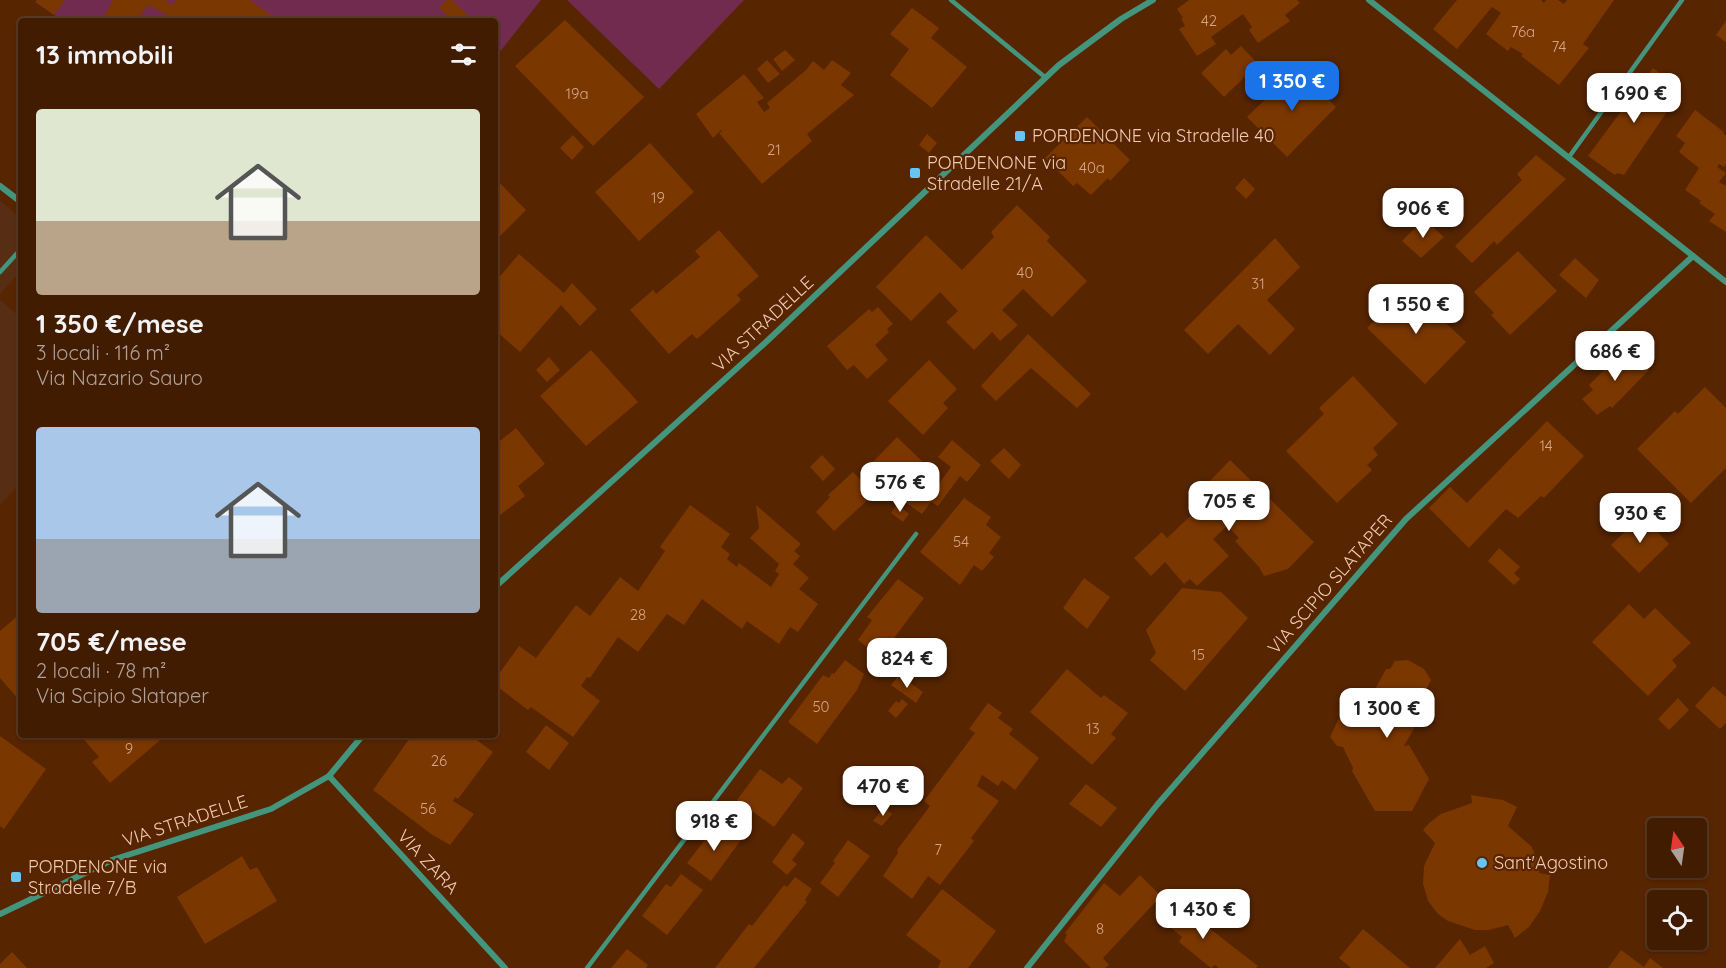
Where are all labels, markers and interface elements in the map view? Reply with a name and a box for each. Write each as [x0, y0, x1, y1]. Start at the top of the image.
house number: 42 [1201, 11, 1217, 30]
house number: 76a [1511, 22, 1535, 41]
house number: 74 [1551, 37, 1567, 56]
text: 13 immobili [36, 38, 173, 71]
icon: filters [447, 38, 480, 71]
pin: 1 350 € [1237, 61, 1347, 112]
text: 1 350 € [1259, 68, 1325, 93]
pin: 1 690 € [1579, 73, 1689, 124]
text: 1 690 € [1601, 80, 1667, 105]
house number: 19a [565, 84, 589, 103]
place label: PORDENONE via Stradelle 40 [1032, 124, 1274, 147]
marker: PORDENONE via Stradelle 40 [1013, 129, 1027, 143]
house number: 21 [767, 140, 781, 159]
icon: home [204, 148, 312, 256]
place label: PORDENONE via Stradelle 21/A [927, 151, 1066, 195]
house number: 40a [1079, 158, 1105, 177]
marker: PORDENONE via Stradelle 21/A [908, 166, 922, 180]
house number: 19 [651, 188, 665, 207]
pin: 906 € [1381, 188, 1465, 239]
text: 906 € [1397, 195, 1449, 220]
house number: 40 [1017, 263, 1033, 282]
street label: VIA STRADELLE [707, 271, 818, 376]
house number: 31 [1251, 274, 1265, 293]
pin: 1 550 € [1361, 284, 1471, 335]
text: 1 550 € [1383, 291, 1449, 316]
text: 1 350 €/mese [36, 307, 204, 340]
pin: 686 € [1573, 331, 1657, 382]
text: 686 € [1589, 338, 1641, 363]
text: 3 locali · 116 m² [36, 340, 170, 365]
text: Via Nazario Sauro [36, 365, 203, 390]
house number: 14 [1539, 436, 1553, 455]
pin: 576 € [858, 462, 942, 513]
icon: home [204, 466, 312, 574]
text: 576 € [874, 469, 926, 494]
pin: 705 € [1187, 481, 1271, 532]
text: 705 € [1203, 488, 1255, 513]
pin: 930 € [1598, 493, 1682, 544]
text: 930 € [1614, 500, 1666, 525]
street label: VIA SCIPIO SLATAPER [1262, 509, 1397, 659]
house number: 54 [953, 532, 969, 551]
house number: 28 [630, 605, 646, 624]
text: 705 €/mese [36, 625, 187, 658]
pin: 824 € [865, 638, 949, 689]
text: 824 € [881, 645, 933, 670]
house number: 15 [1191, 645, 1205, 664]
text: 2 locali · 78 m² [36, 658, 166, 683]
text: Via Scipio Slataper [36, 683, 209, 708]
pin: 1 300 € [1332, 688, 1442, 739]
text: 1 300 € [1354, 695, 1420, 720]
house number: 50 [812, 697, 830, 716]
house number: 13 [1086, 719, 1100, 738]
house number: 9 [125, 739, 133, 758]
house number: 26 [431, 751, 447, 770]
pin: 470 € [841, 766, 925, 817]
text: 470 € [857, 773, 909, 798]
street label: VIA STRADELLE [119, 789, 250, 852]
house number: 56 [420, 799, 436, 818]
pin: 918 € [672, 801, 756, 852]
text: 918 € [690, 808, 738, 833]
north arrow [1647, 818, 1707, 878]
map controls [1647, 818, 1707, 950]
street label: VIA ZARA [393, 825, 464, 899]
house number: 7 [934, 840, 942, 859]
place label: Sant'Agostino [1494, 851, 1608, 874]
place label: PORDENONE via Stradelle 7/B [28, 855, 167, 899]
marker: Sant'Agostino [1475, 856, 1489, 870]
marker: PORDENONE via Stradelle 7/B [9, 870, 23, 884]
pin: 1 430 € [1148, 889, 1258, 940]
button: locate [1647, 890, 1707, 950]
text: 1 430 € [1170, 896, 1236, 921]
house number: 8 [1096, 919, 1104, 938]

